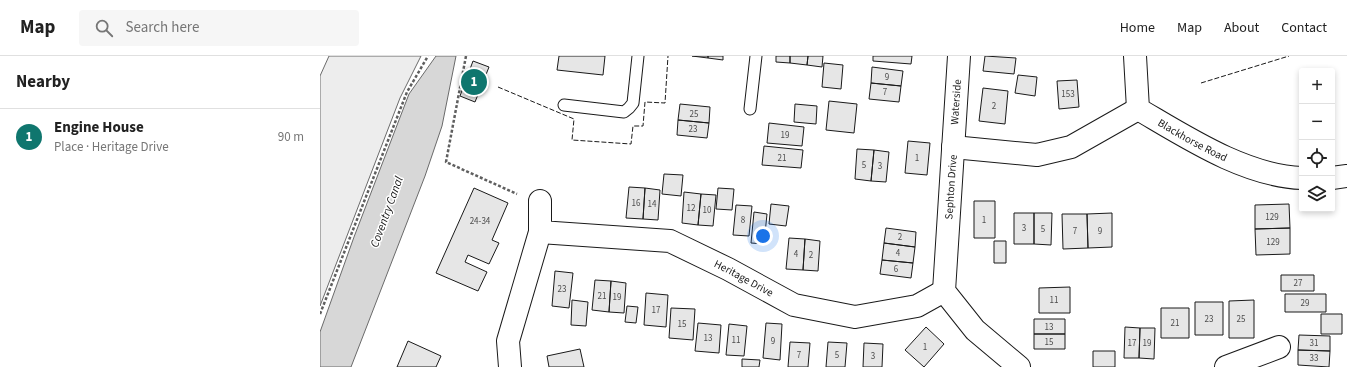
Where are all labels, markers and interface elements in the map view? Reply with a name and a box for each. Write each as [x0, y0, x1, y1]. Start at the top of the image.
search box [79, 10, 359, 46]
text: Map [20, 14, 55, 41]
icon: search [93, 17, 115, 39]
text: Search here [125, 17, 199, 38]
text: Home [1120, 18, 1155, 38]
text: Map [1177, 18, 1202, 38]
text: About [1224, 18, 1259, 38]
text: Contact [1281, 18, 1327, 38]
pin: 1 [461, 67, 487, 97]
map controls [1299, 68, 1335, 212]
button: + [1299, 68, 1335, 104]
text: Nearby [16, 70, 70, 94]
house number: 9 [885, 71, 890, 84]
street label: Waterside [947, 78, 965, 125]
house number: 7 [883, 86, 888, 99]
house number: 153 [1061, 88, 1075, 101]
house number: 2 [992, 100, 997, 113]
button: − [1299, 104, 1335, 140]
house number: 25 [690, 108, 699, 121]
street label: Blackhorse Road [1155, 115, 1230, 165]
text: Engine House [54, 117, 144, 138]
house number: 23 [689, 123, 698, 136]
text: 1 [26, 128, 32, 146]
text: 90 m [278, 128, 304, 146]
house number: 19 [781, 129, 790, 142]
text: Place · Heritage Drive [54, 138, 169, 156]
button: locate [1299, 140, 1335, 176]
house number: 21 [778, 152, 786, 165]
house number: 1 [915, 152, 919, 165]
street label: Sephton Drive [941, 154, 961, 220]
house number: 5 [862, 159, 867, 172]
house number: 3 [878, 160, 883, 173]
water label: Coventry Canal [366, 174, 408, 250]
button: layers [1299, 176, 1335, 212]
house number: 16 [632, 197, 641, 210]
house number: 14 [648, 198, 657, 211]
house number: 12 [687, 202, 696, 215]
house number: 10 [703, 204, 712, 217]
house number: 129 [1265, 211, 1279, 224]
house number: 8 [741, 214, 746, 227]
house number: 1 [982, 214, 986, 227]
house number: 24-34 [470, 215, 491, 228]
house number: 3 [1022, 222, 1027, 235]
house number: 5 [1041, 223, 1046, 236]
house number: 7 [1073, 225, 1078, 238]
house number: 9 [1098, 225, 1103, 238]
your location [753, 226, 773, 246]
house number: 2 [898, 231, 903, 244]
house number: 129 [1266, 236, 1280, 249]
house number: 4 [896, 247, 901, 260]
house number: 4 [794, 248, 799, 261]
house number: 2 [809, 249, 814, 262]
street label: Heritage Drive [712, 256, 777, 300]
house number: 6 [894, 263, 899, 276]
house number: 27 [1294, 277, 1303, 290]
house number: 23 [558, 283, 567, 296]
house number: 21 [598, 290, 606, 303]
house number: 19 [613, 291, 622, 304]
house number: 11 [1050, 294, 1058, 307]
house number: 29 [1301, 297, 1310, 310]
house number: 17 [652, 304, 661, 317]
house number: 23 [1205, 313, 1214, 326]
house number: 25 [1237, 313, 1246, 326]
house number: 21 [1171, 317, 1179, 330]
house number: 15 [678, 318, 687, 331]
house number: 13 [1045, 321, 1054, 334]
house number: 13 [704, 332, 713, 345]
house number: 11 [732, 334, 740, 347]
house number: 9 [771, 335, 776, 348]
house number: 15 [1045, 336, 1054, 349]
house number: 17 [1128, 337, 1137, 350]
house number: 19 [1143, 337, 1152, 350]
house number: 31 [1310, 337, 1318, 350]
house number: 1 [923, 341, 927, 354]
house number: 7 [797, 349, 802, 362]
house number: 5 [835, 349, 840, 362]
house number: 3 [871, 350, 876, 363]
house number: 33 [1310, 352, 1319, 365]

